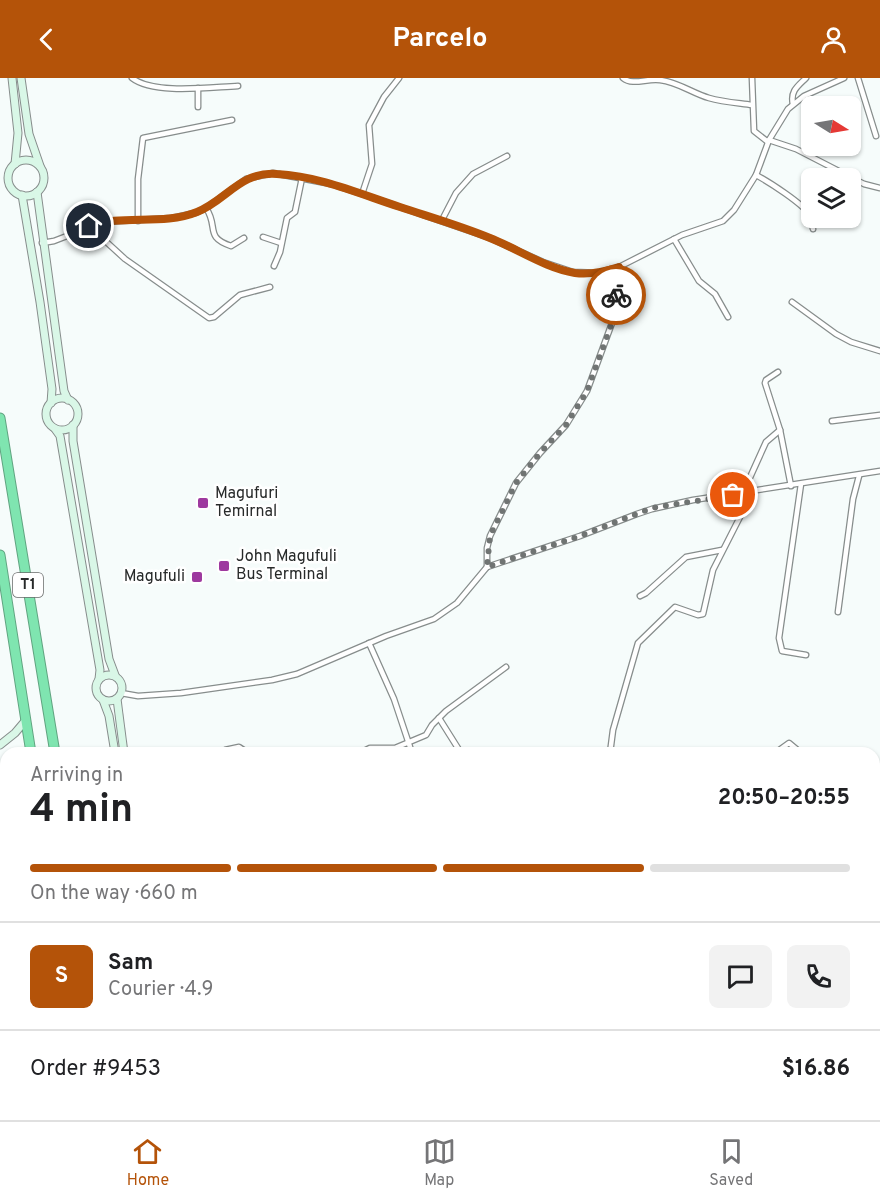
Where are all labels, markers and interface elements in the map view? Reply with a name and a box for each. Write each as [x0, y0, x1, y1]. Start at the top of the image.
text: Parcelo [392, 22, 488, 56]
icon: back [30, 23, 63, 56]
icon: person [817, 23, 850, 56]
north arrow [801, 96, 861, 156]
map controls [801, 96, 861, 228]
button: layers [801, 168, 861, 228]
pin [63, 200, 114, 251]
icon: home [72, 209, 105, 242]
courier [586, 265, 646, 325]
icon: bike [600, 279, 633, 312]
pin [707, 469, 758, 520]
icon: bag [716, 478, 749, 511]
place label: Magufuri Temirnal [215, 484, 278, 522]
marker: Magufuri Temirnal [196, 496, 210, 510]
place label: John Magufuli Bus Terminal [236, 547, 337, 585]
marker: John Magufuli Bus Terminal [217, 559, 231, 573]
place label: Magufuli [124, 567, 185, 587]
marker: Magufuli [190, 570, 204, 584]
road number: T1 [13, 573, 43, 597]
text: Arriving in [30, 763, 123, 789]
text: 20:50–20:55 [718, 785, 850, 812]
text: 4 min [30, 787, 133, 836]
text: On the way · 660 m [30, 881, 198, 907]
button: chat [709, 945, 772, 1008]
button: phone [787, 945, 850, 1008]
text: Sam [108, 950, 153, 977]
text: S [55, 963, 68, 990]
text: Courier · 4.9 [108, 977, 213, 1003]
text: Order #9453 [30, 1056, 161, 1083]
text: $16.86 [782, 1056, 850, 1083]
tab: Home [127, 1135, 169, 1191]
tab: Map [423, 1135, 456, 1191]
tab: Saved [709, 1135, 753, 1191]

